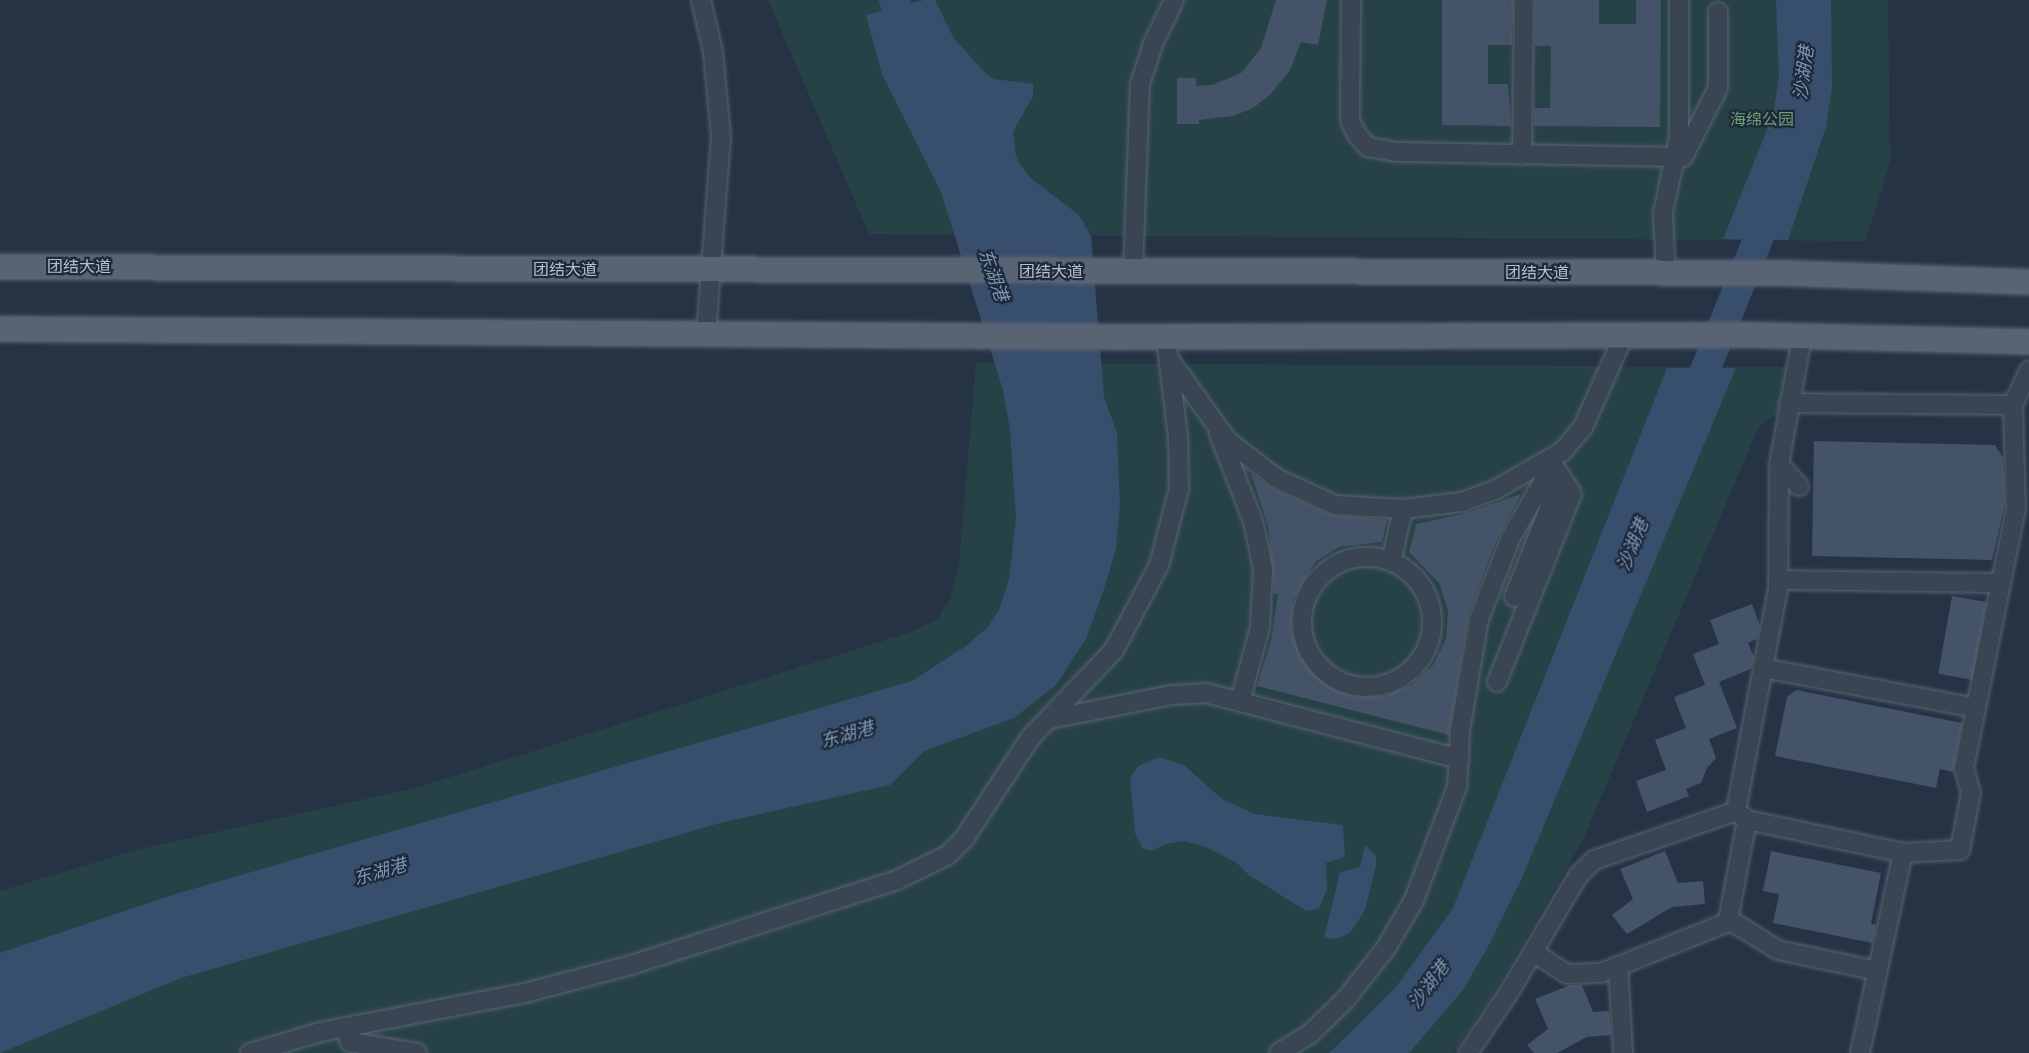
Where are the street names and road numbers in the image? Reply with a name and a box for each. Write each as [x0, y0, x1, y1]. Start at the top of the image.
street label: 团结大道 [47, 257, 111, 277]
street label: 团结大道 [533, 260, 597, 280]
street label: 团结大道 [1019, 262, 1083, 282]
street label: 团结大道 [1505, 263, 1569, 283]

